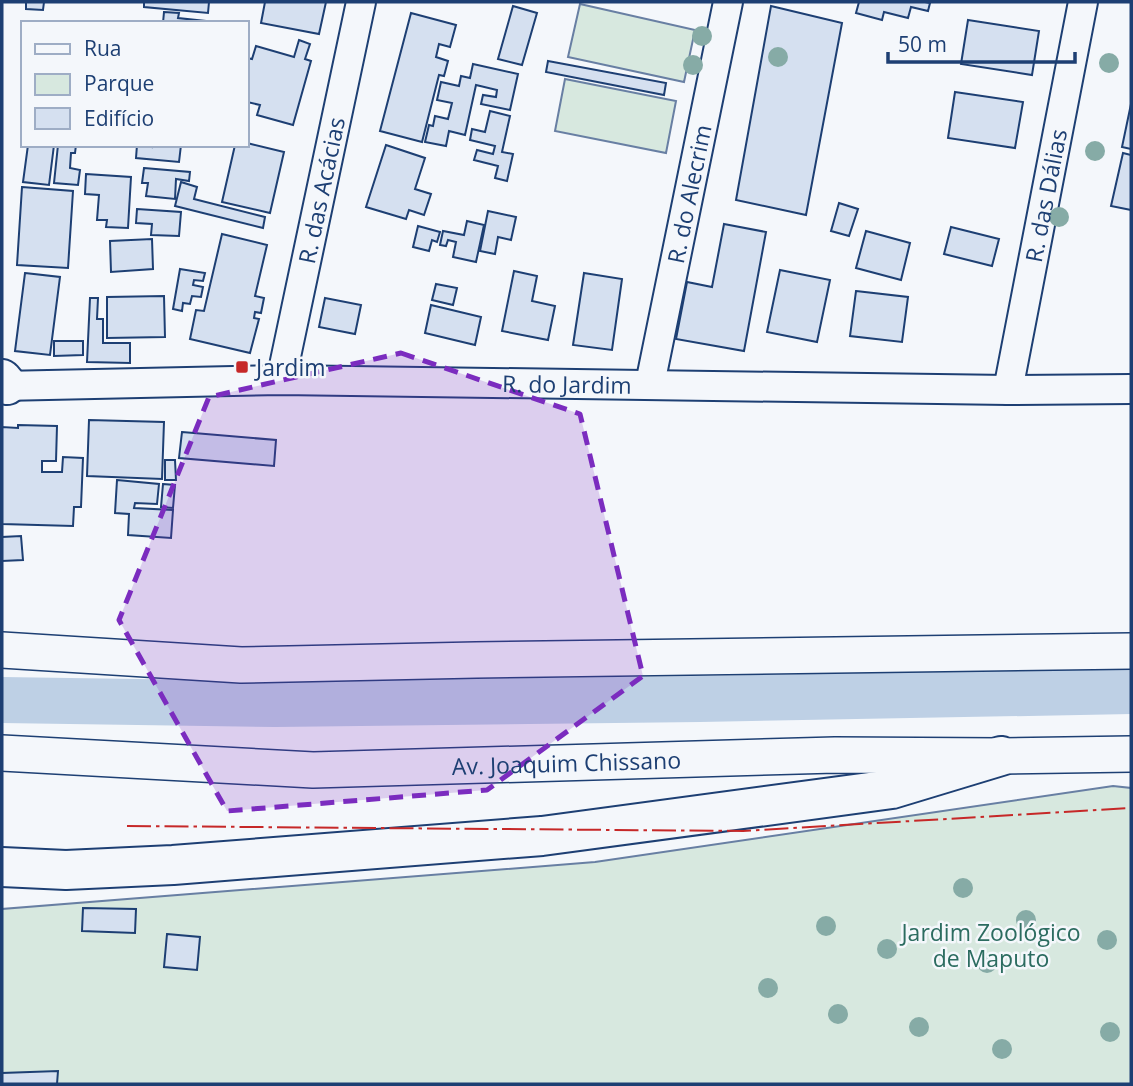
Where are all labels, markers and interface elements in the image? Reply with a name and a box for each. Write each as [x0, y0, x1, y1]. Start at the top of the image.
legend [21, 21, 248, 147]
scale bar [888, 21, 1075, 65]
text: 50 m [898, 30, 947, 58]
text: Rua [84, 34, 122, 62]
text: Parque [84, 69, 154, 97]
text: Edifício [84, 104, 154, 132]
street label: R. das Acácias [290, 114, 352, 266]
street label: R. do Alecrim [659, 122, 719, 266]
street label: R. das Dálias [1017, 126, 1074, 265]
place label: Jardim [254, 351, 326, 383]
marker: Jardim [234, 359, 250, 375]
street label: R. do Jardim [502, 367, 632, 401]
street label: Av. Joaquim Chissano [451, 743, 681, 782]
park label: Jardim Zoológico de Maputo [899, 916, 1081, 974]

